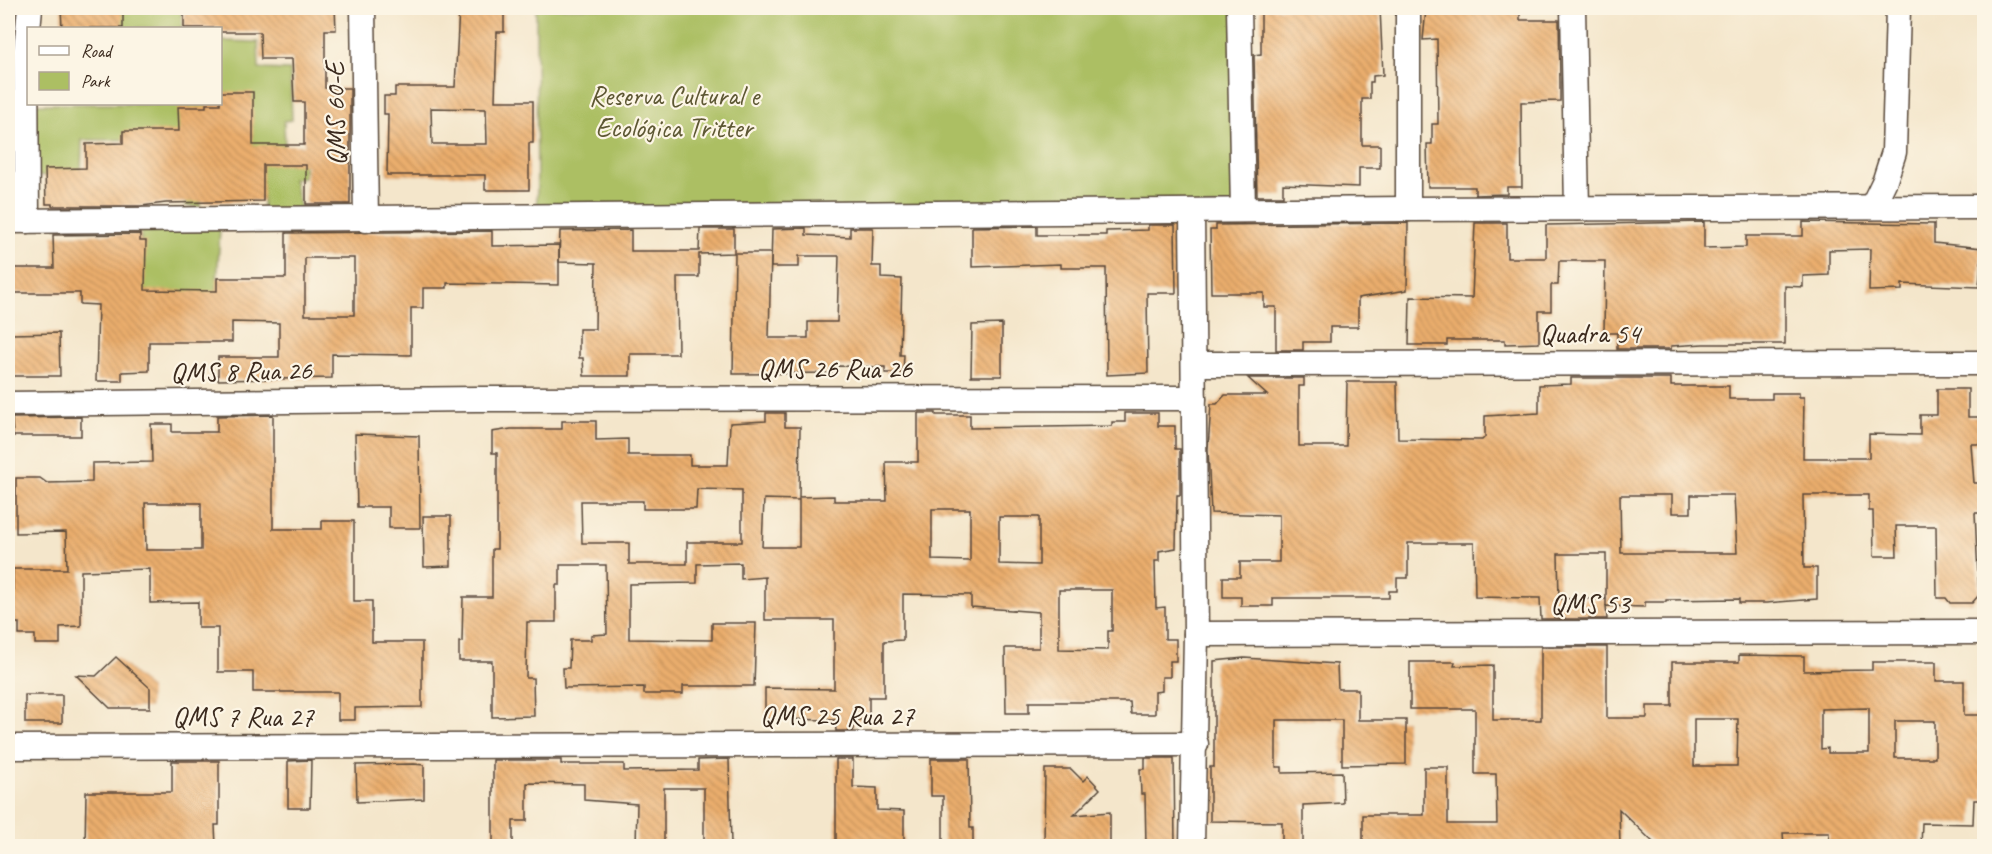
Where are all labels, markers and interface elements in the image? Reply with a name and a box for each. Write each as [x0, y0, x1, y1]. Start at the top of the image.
legend [27, 27, 222, 105]
text: Road [81, 40, 114, 62]
street label: QMS 60-E [317, 59, 353, 166]
text: Park [81, 70, 111, 92]
park label: Reserva Cultural e Ecológica Tritter [589, 78, 761, 145]
street label: Quadra 54 [1540, 316, 1642, 351]
street label: QMS 26 Rua 26 [758, 351, 913, 386]
street label: QMS 8 Rua 26 [170, 352, 313, 390]
street label: QMS 53 [1550, 586, 1632, 621]
street label: QMS 25 Rua 27 [760, 698, 915, 733]
street label: QMS 7 Rua 27 [172, 699, 315, 734]

